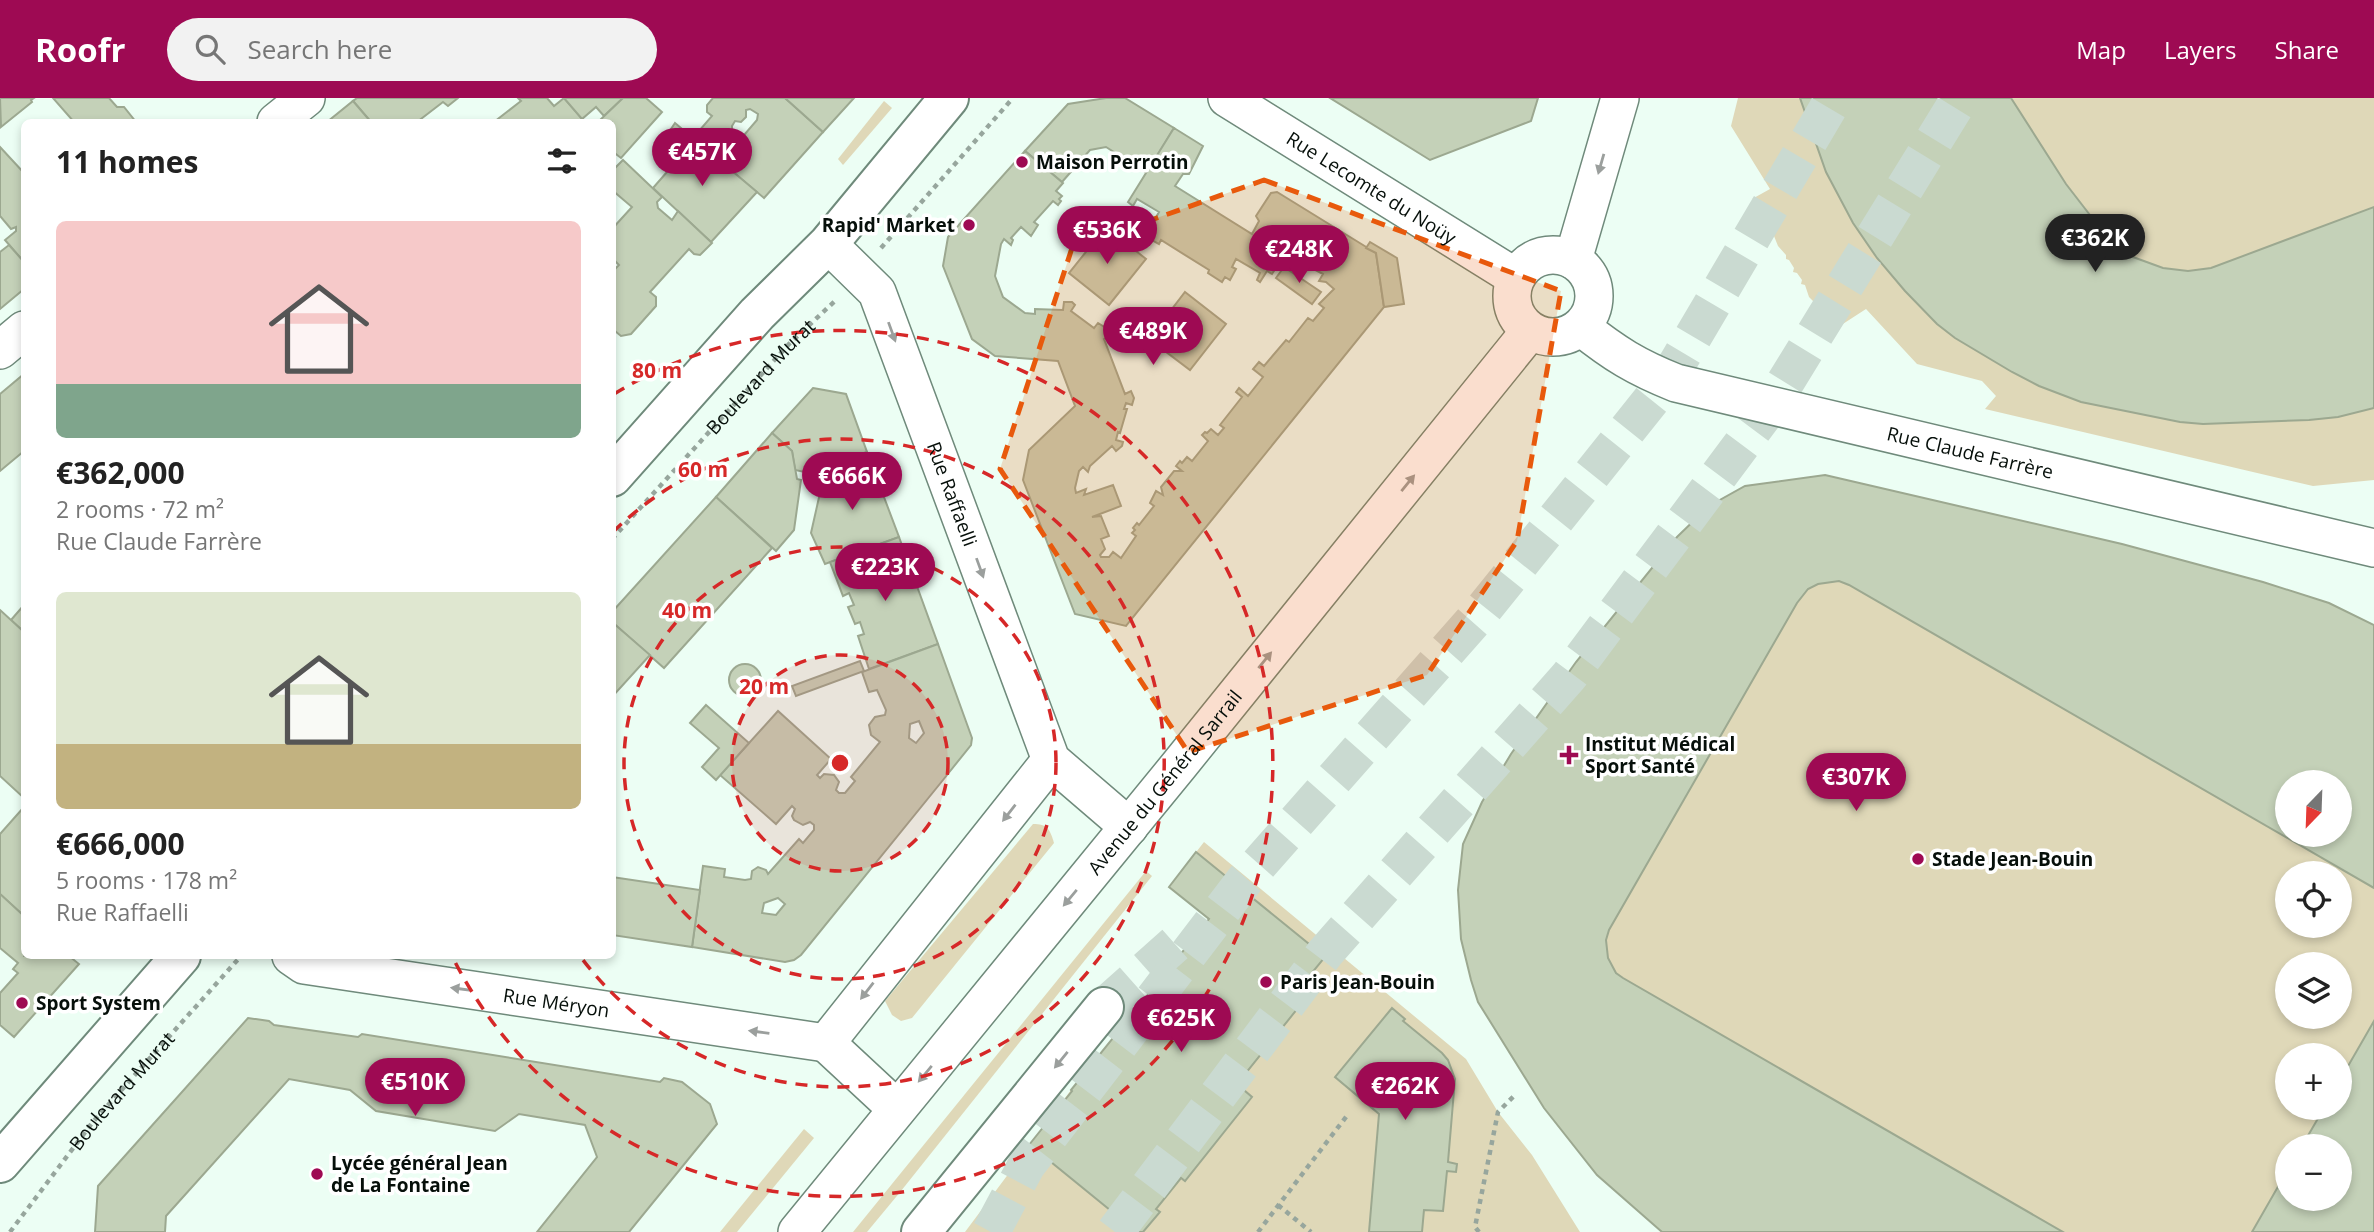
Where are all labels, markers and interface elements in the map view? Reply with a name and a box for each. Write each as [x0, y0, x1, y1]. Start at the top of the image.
search box [167, 18, 657, 81]
text: Roofr [35, 27, 125, 72]
icon: search [191, 30, 229, 68]
text: Search here [247, 31, 392, 67]
text: Map [2076, 33, 2126, 66]
text: Layers [2164, 33, 2237, 66]
text: Share [2275, 33, 2339, 66]
street label: Rue Lecomte du Noüy [1282, 125, 1462, 251]
pin: €457K [653, 129, 751, 188]
text: €457K [668, 135, 736, 167]
text: 11 homes [56, 141, 199, 182]
icon: filters [543, 142, 581, 180]
place label: Maison Perrotin [1036, 149, 1189, 175]
one-way arrow [1595, 153, 1606, 175]
marker: Maison Perrotin [1014, 154, 1030, 170]
pin: €536K [1058, 206, 1156, 266]
place label: Rapid' Market [822, 212, 955, 238]
text: €536K [1073, 213, 1141, 245]
pin: €362K [2046, 214, 2144, 274]
marker: Rapid' Market [961, 217, 977, 233]
text: €362K [2061, 221, 2129, 253]
pin: €248K [1250, 226, 1348, 285]
text: €248K [1265, 232, 1333, 264]
icon: home [256, 266, 382, 392]
pin: €489K [1104, 308, 1202, 367]
street label: Boulevard Murat [700, 313, 821, 440]
text: €489K [1119, 314, 1187, 346]
one-way arrow [887, 322, 898, 343]
text: 80 m [632, 356, 682, 384]
street label: Rue Claude Farrère [1884, 420, 2056, 485]
street label: Rue Raffaelli [921, 438, 983, 550]
text: €362,000 [56, 452, 185, 493]
pin: €666K [803, 452, 901, 512]
text: 60 m [678, 455, 728, 483]
text: €666K [818, 459, 886, 491]
one-way arrow [1401, 475, 1416, 493]
text: 2 rooms · 72 m² [56, 493, 224, 525]
text: Rue Claude Farrère [56, 525, 262, 557]
pin: €223K [836, 544, 934, 603]
text: €223K [851, 550, 919, 582]
one-way arrow [975, 558, 986, 579]
text: 40 m [662, 596, 712, 624]
icon: home [256, 637, 382, 763]
one-way arrow [1257, 651, 1272, 668]
text: 20 m [739, 672, 789, 700]
street label: Avenue du Général Sarrail [1082, 685, 1248, 880]
place label: Institut Médical Sport Santé [1585, 731, 1735, 779]
marker: Institut Médical Sport Santé [1559, 745, 1579, 765]
centre of rings [828, 751, 852, 775]
pin: €307K [1807, 754, 1905, 813]
text: €307K [1822, 760, 1890, 792]
north arrow [2275, 770, 2352, 847]
map controls [2275, 770, 2352, 1211]
one-way arrow [1002, 804, 1016, 822]
text: €666,000 [56, 823, 185, 864]
place label: Stade Jean-Bouin [1932, 846, 2093, 872]
marker: Stade Jean-Bouin [1910, 851, 1926, 867]
button: locate [2275, 861, 2352, 938]
text: 5 rooms · 178 m² [56, 864, 237, 896]
one-way arrow [1063, 890, 1078, 907]
text: Rue Raffaelli [56, 896, 189, 928]
button: layers [2275, 952, 2352, 1029]
place label: Paris Jean-Bouin [1280, 969, 1435, 995]
marker: Paris Jean-Bouin [1258, 974, 1274, 990]
street label: Rue Méryon [501, 982, 611, 1023]
one-way arrow [860, 982, 875, 1000]
one-way arrow [450, 983, 472, 994]
place label: Sport System [36, 990, 161, 1016]
marker: Sport System [14, 995, 30, 1011]
pin: €625K [1132, 995, 1230, 1054]
text: €625K [1147, 1001, 1215, 1033]
street label: Boulevard Murat [63, 1026, 181, 1156]
one-way arrow [748, 1027, 770, 1038]
button: + [2275, 1043, 2352, 1120]
one-way arrow [1054, 1050, 1069, 1068]
pin: €510K [366, 1058, 464, 1118]
pin: €262K [1356, 1062, 1454, 1122]
one-way arrow [918, 1064, 933, 1082]
text: €510K [381, 1065, 449, 1097]
text: €262K [1371, 1069, 1439, 1101]
button: − [2275, 1134, 2352, 1211]
place label: Lycée général Jean de La Fontaine [331, 1150, 508, 1198]
marker: Lycée général Jean de La Fontaine [309, 1166, 325, 1182]

